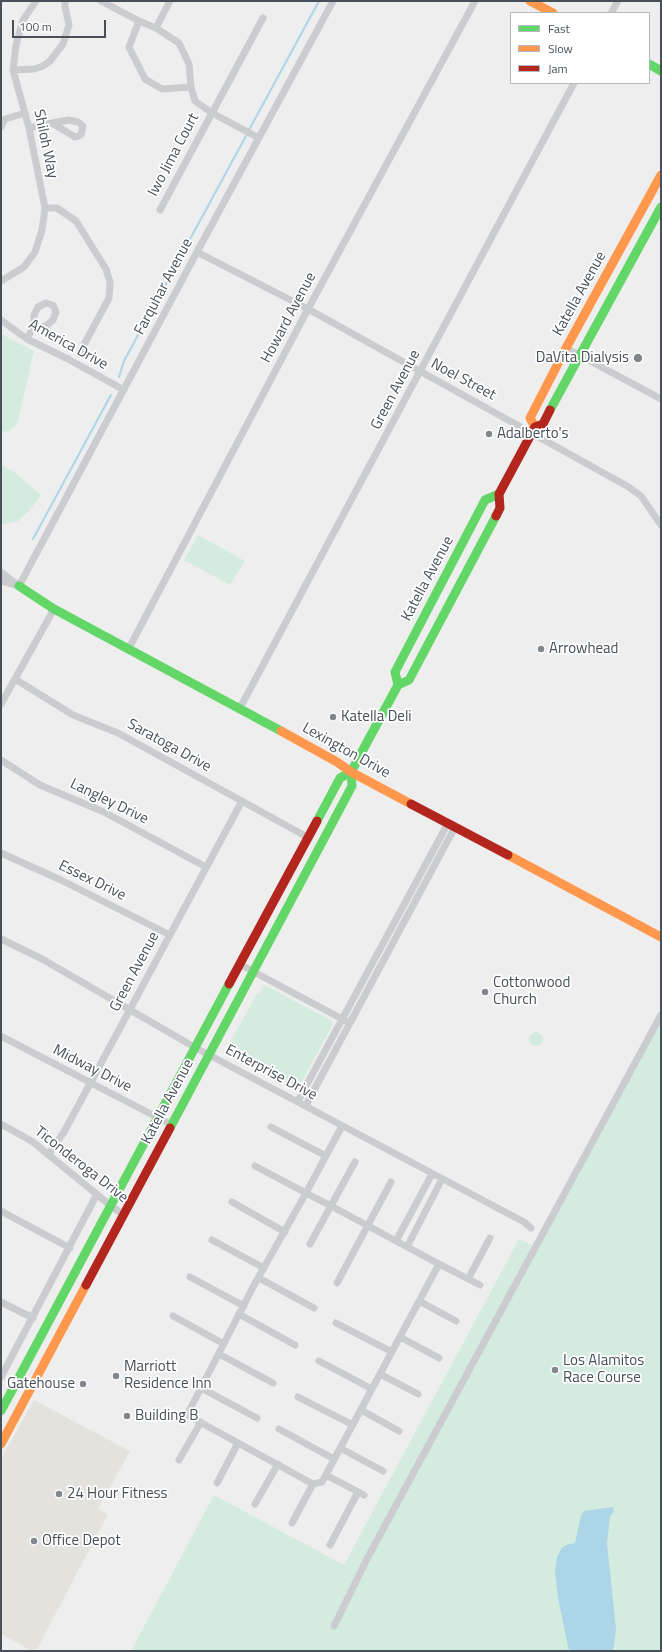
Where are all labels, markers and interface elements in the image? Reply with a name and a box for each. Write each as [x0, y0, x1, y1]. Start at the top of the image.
scale bar [14, 12, 108, 38]
legend [510, 12, 650, 84]
text: 100 m [19, 17, 52, 36]
text: Fast [548, 19, 570, 38]
text: Slow [548, 39, 573, 58]
text: Jam [548, 59, 568, 78]
street label: Shiloh Way [29, 108, 61, 180]
street label: Iwo Jima Court [145, 110, 203, 200]
street label: Farquhar Avenue [131, 236, 197, 338]
street label: Katella Avenue [549, 249, 611, 339]
street label: Howard Avenue [258, 270, 320, 366]
street label: America Drive [25, 316, 111, 374]
street label: Green Avenue [367, 347, 425, 433]
place label: DaVita Dialysis [536, 349, 629, 367]
marker: DaVita Dialysis [632, 352, 644, 364]
street label: Noel Street [427, 355, 499, 405]
place label: Adalberto's [497, 425, 568, 443]
marker: Adalberto's [484, 429, 494, 439]
street label: Katella Avenue [398, 533, 458, 625]
place label: Arrowhead [549, 640, 619, 658]
marker: Arrowhead [536, 644, 546, 654]
place label: Katella Deli [341, 708, 412, 726]
marker: Katella Deli [328, 712, 338, 722]
street label: Saratoga Drive [124, 716, 214, 776]
street label: Lexington Drive [299, 719, 393, 783]
street label: Langley Drive [67, 775, 151, 829]
street label: Essex Drive [55, 857, 129, 905]
street label: Green Avenue [106, 929, 164, 1015]
place label: Cottonwood Church [493, 974, 570, 1009]
marker: Cottonwood Church [480, 987, 490, 997]
street label: Midway Drive [50, 1041, 134, 1097]
street label: Enterprise Drive [222, 1041, 320, 1105]
street label: Katella Avenue [138, 1056, 198, 1148]
street label: Ticonderoga Drive [31, 1123, 131, 1207]
place label: Los Alamitos Race Course [563, 1352, 644, 1387]
place label: Marriott Residence Inn [124, 1358, 212, 1393]
marker: Los Alamitos Race Course [550, 1365, 560, 1375]
marker: Marriott Residence Inn [111, 1371, 121, 1381]
place label: Gatehouse [7, 1375, 75, 1393]
marker: Gatehouse [78, 1379, 88, 1389]
place label: Building B [135, 1407, 198, 1425]
marker: Building B [122, 1411, 132, 1421]
place label: 24 Hour Fitness [67, 1485, 168, 1503]
marker: 24 Hour Fitness [54, 1489, 64, 1499]
place label: Office Depot [42, 1532, 121, 1550]
marker: Office Depot [29, 1536, 39, 1546]

